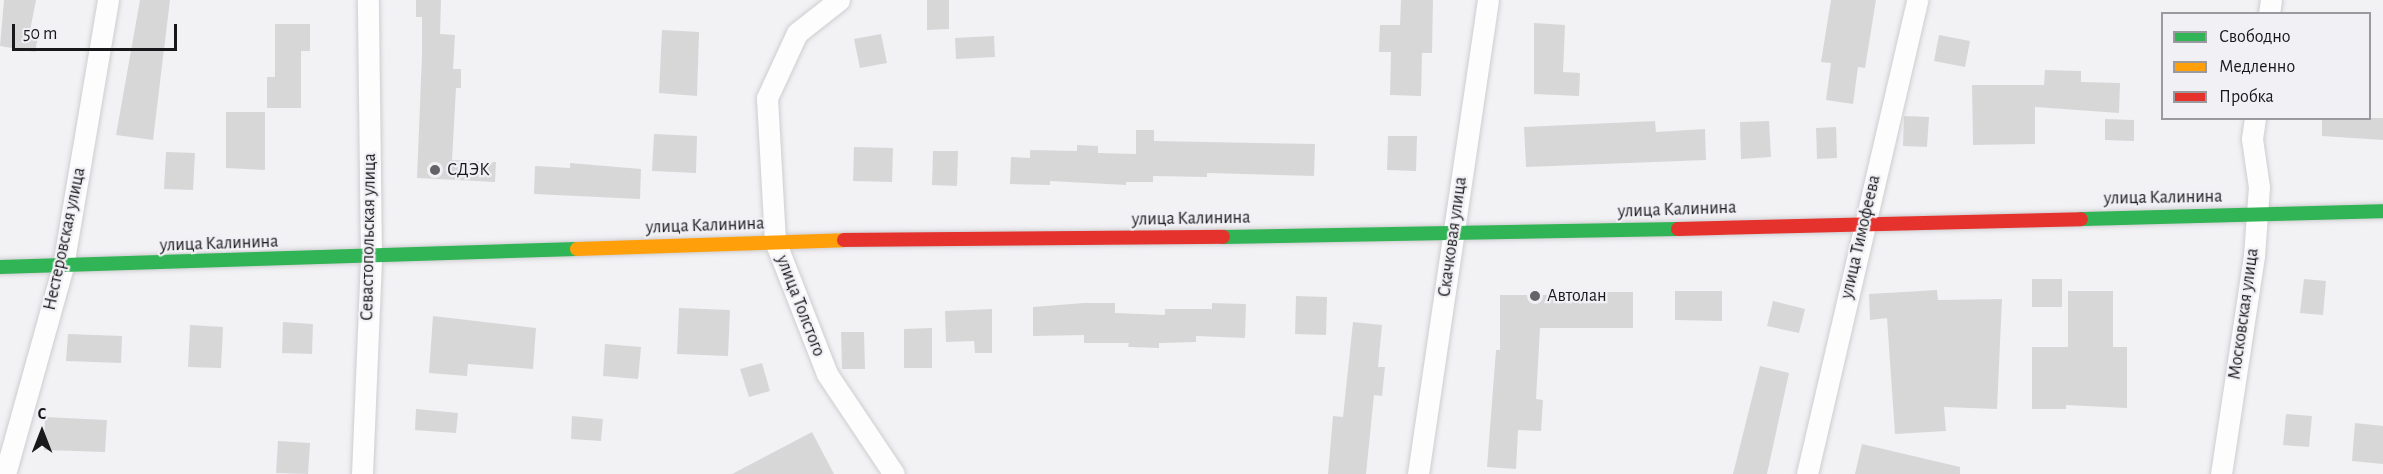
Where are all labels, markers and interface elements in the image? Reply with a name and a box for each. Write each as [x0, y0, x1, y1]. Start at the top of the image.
scale bar [15, 12, 180, 50]
legend [2161, 12, 2371, 120]
text: 50 m [23, 25, 57, 43]
text: Свободно [2219, 28, 2291, 46]
text: Медленно [2219, 58, 2295, 76]
text: Пробка [2219, 88, 2274, 106]
street label: Севастопольская улица [357, 153, 381, 321]
place label: СДЭК [447, 159, 490, 181]
marker: СДЭК [428, 163, 442, 177]
street label: Нестеровская улица [39, 165, 91, 313]
street label: улица Тимофеева [1836, 173, 1886, 301]
street label: Скачковая улица [1434, 176, 1472, 298]
street label: улица Калинина [2104, 186, 2222, 210]
street label: улица Калинина [1617, 197, 1737, 223]
street label: улица Калинина [1132, 207, 1250, 231]
street label: улица Калинина [645, 213, 765, 239]
street label: улица Калинина [159, 231, 279, 257]
street label: Московская улица [2224, 247, 2264, 381]
street label: улица Толстого [771, 252, 829, 360]
place label: Автолан [1547, 285, 1607, 307]
marker: Автолан [1528, 289, 1542, 303]
north arrow [12, 402, 72, 462]
text: С [38, 406, 46, 422]

